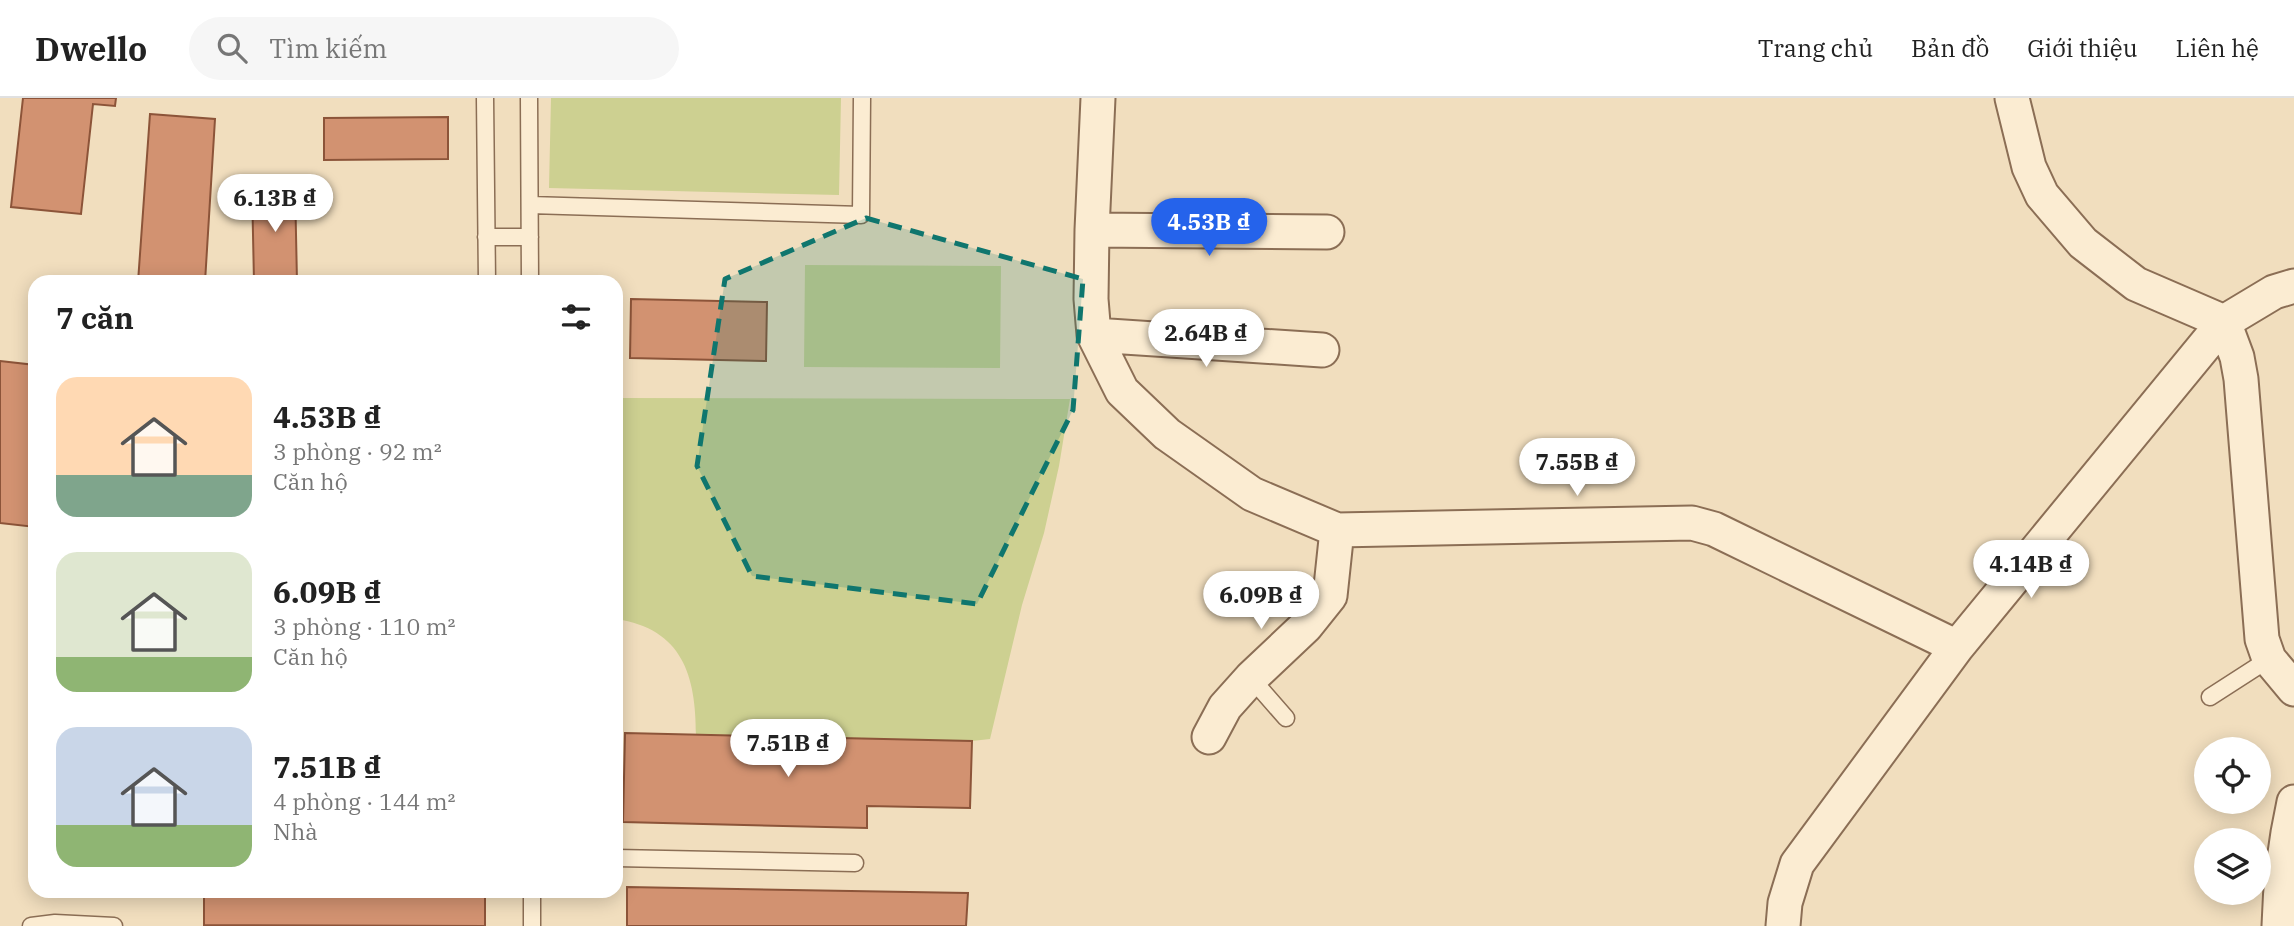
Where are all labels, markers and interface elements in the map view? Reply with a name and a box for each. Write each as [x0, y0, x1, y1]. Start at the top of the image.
search box [189, 17, 679, 80]
text: Dwello [35, 27, 147, 70]
icon: search [213, 29, 251, 67]
text: Tìm kiếm [269, 31, 387, 65]
text: Trang chủ [1758, 32, 1873, 64]
text: Bản đồ [1911, 32, 1989, 64]
text: Giới thiệu [2027, 32, 2138, 64]
text: Liên hệ [2176, 32, 2259, 64]
pin: 6.13B ₫ [210, 174, 340, 234]
text: 6.13B ₫ [233, 182, 317, 212]
pin: 4.53B ₫ [1144, 198, 1274, 258]
text: 4.53B ₫ [1167, 206, 1251, 236]
text: 7 căn [56, 298, 134, 337]
icon: filters [557, 298, 595, 336]
pin: 2.64B ₫ [1141, 310, 1271, 369]
text: 2.64B ₫ [1164, 317, 1248, 347]
text: 4.53B ₫ [273, 397, 382, 436]
icon: home [112, 405, 196, 489]
text: 3 phòng · 92 m² [273, 436, 442, 466]
pin: 7.55B ₫ [1512, 438, 1642, 498]
text: 7.55B ₫ [1535, 446, 1619, 476]
text: Căn hộ [273, 466, 348, 496]
pin: 4.14B ₫ [1966, 540, 2096, 600]
text: 4.14B ₫ [1989, 548, 2073, 578]
text: 6.09B ₫ [273, 572, 382, 611]
pin: 6.09B ₫ [1196, 572, 1326, 631]
text: 6.09B ₫ [1219, 579, 1303, 609]
icon: home [112, 580, 196, 664]
text: 3 phòng · 110 m² [273, 611, 456, 641]
text: Căn hộ [273, 641, 348, 671]
pin: 7.51B ₫ [723, 720, 853, 779]
text: 7.51B ₫ [746, 727, 830, 757]
map controls [2194, 737, 2271, 905]
button: locate [2194, 737, 2271, 814]
text: 7.51B ₫ [273, 747, 382, 786]
icon: home [112, 755, 196, 839]
text: 4 phòng · 144 m² [273, 786, 456, 816]
text: Nhà [273, 816, 318, 846]
button: layers [2194, 828, 2271, 905]

